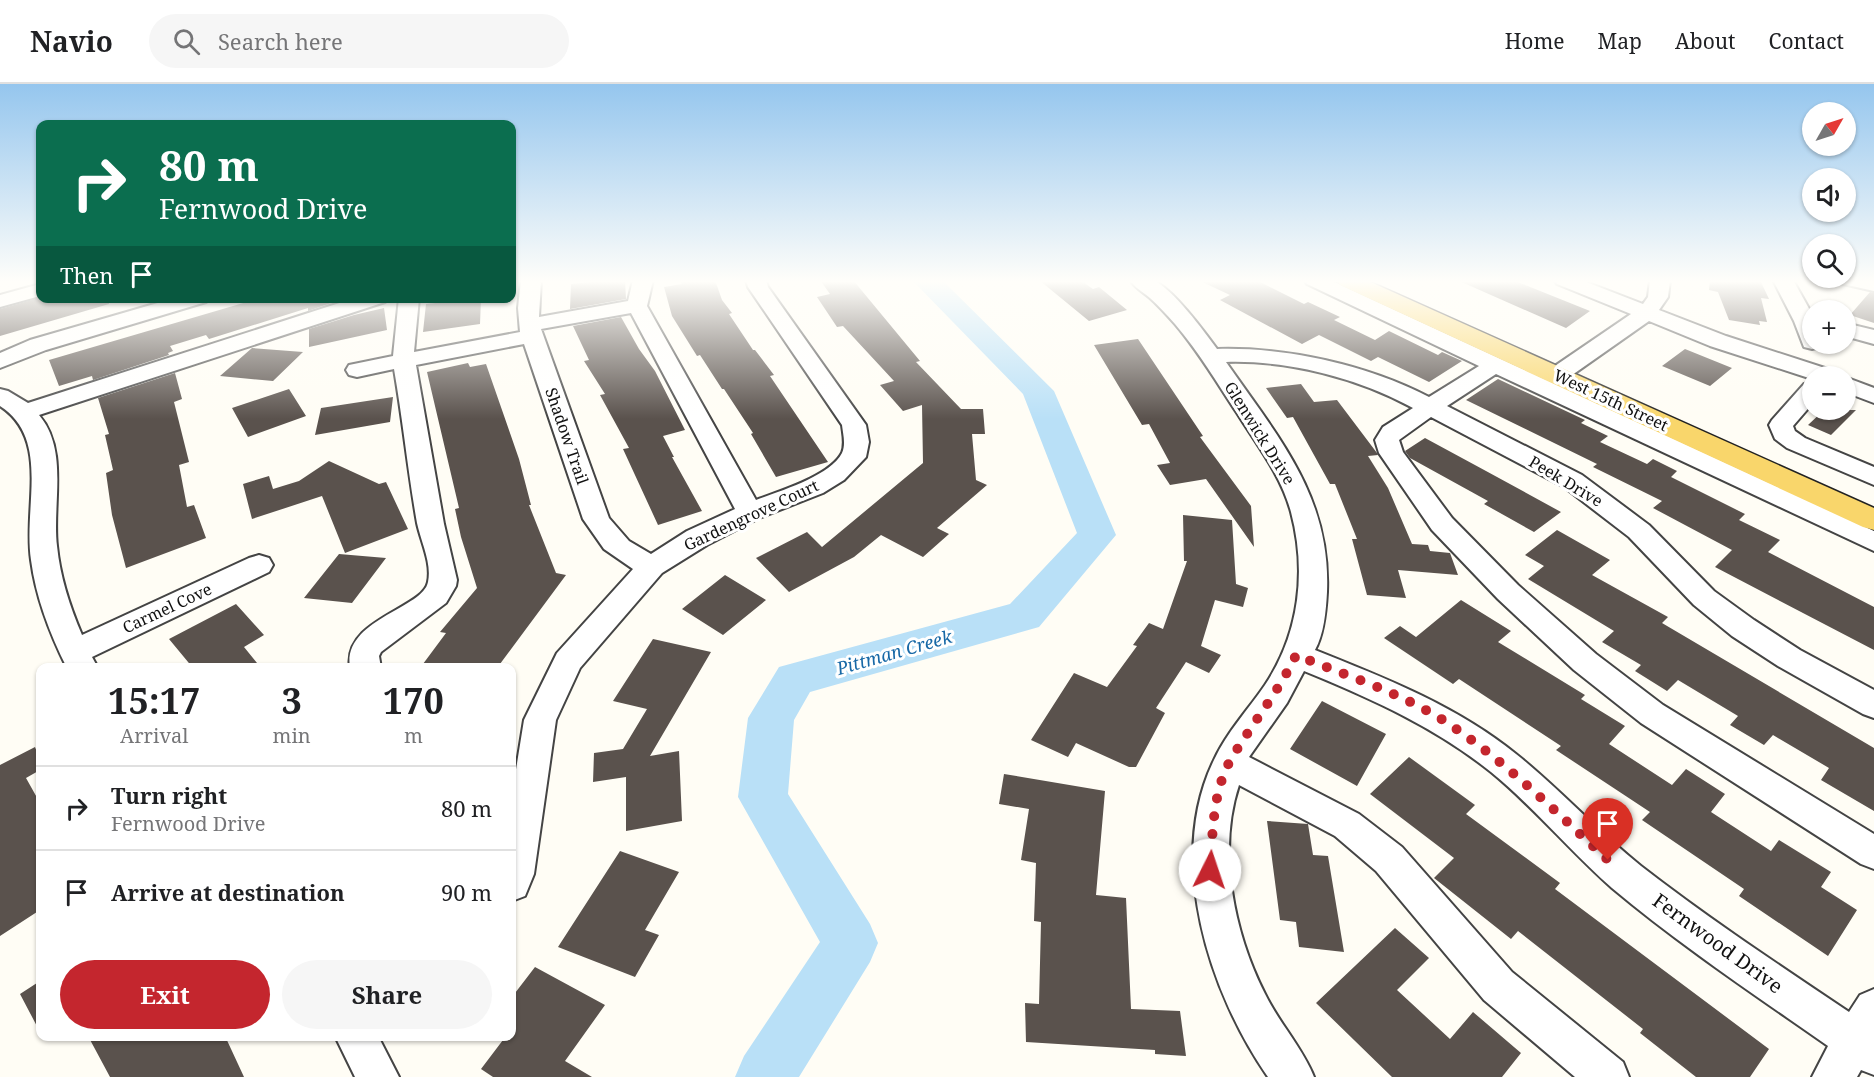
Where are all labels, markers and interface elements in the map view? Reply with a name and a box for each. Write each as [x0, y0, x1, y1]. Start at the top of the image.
search box [149, 14, 569, 68]
text: Navio [30, 22, 113, 60]
icon: search [170, 25, 203, 58]
text: Search here [218, 26, 343, 56]
text: Home [1505, 27, 1565, 55]
text: Map [1598, 27, 1642, 55]
text: About [1675, 27, 1736, 55]
text: Contact [1769, 27, 1844, 55]
north arrow [1802, 102, 1856, 156]
map controls [1802, 102, 1856, 420]
text: 80 m [159, 136, 259, 193]
icon: right [60, 144, 138, 222]
button: sound [1802, 168, 1856, 222]
text: Fernwood Drive [159, 190, 368, 227]
button: search [1802, 234, 1856, 288]
icon: arrive [125, 258, 158, 291]
text: Then [60, 260, 113, 290]
button: + [1802, 300, 1856, 354]
street label: West 15th Street [1550, 364, 1672, 436]
button: − [1802, 366, 1856, 420]
street label: Glenwick Drive [1219, 377, 1301, 489]
street label: Shadow Trail [540, 385, 594, 487]
street label: Peek Drive [1525, 450, 1607, 512]
street label: Gardengrove Court [680, 474, 822, 556]
street label: Carmel Cove [119, 578, 215, 638]
water label: Pittman Creek [832, 624, 955, 680]
text: 15:17 [108, 676, 200, 725]
text: 3 [281, 676, 302, 725]
text: 170 [383, 676, 444, 725]
text: Arrival [120, 722, 188, 749]
text: min [273, 722, 311, 749]
text: m [404, 722, 423, 749]
text: Turn right [111, 780, 227, 810]
icon: right [60, 792, 93, 825]
text: 80 m [441, 793, 492, 823]
pin [1582, 798, 1633, 860]
icon: arrive [1591, 807, 1624, 840]
text: Fernwood Drive [111, 810, 265, 837]
position arrow [1178, 838, 1242, 902]
icon: arrive [60, 876, 93, 909]
text: Arrive at destination [111, 877, 345, 907]
text: 90 m [441, 877, 492, 907]
street label: Fernwood Drive [1648, 887, 1788, 999]
button: Exit [60, 960, 270, 1029]
button: Share [282, 960, 492, 1029]

